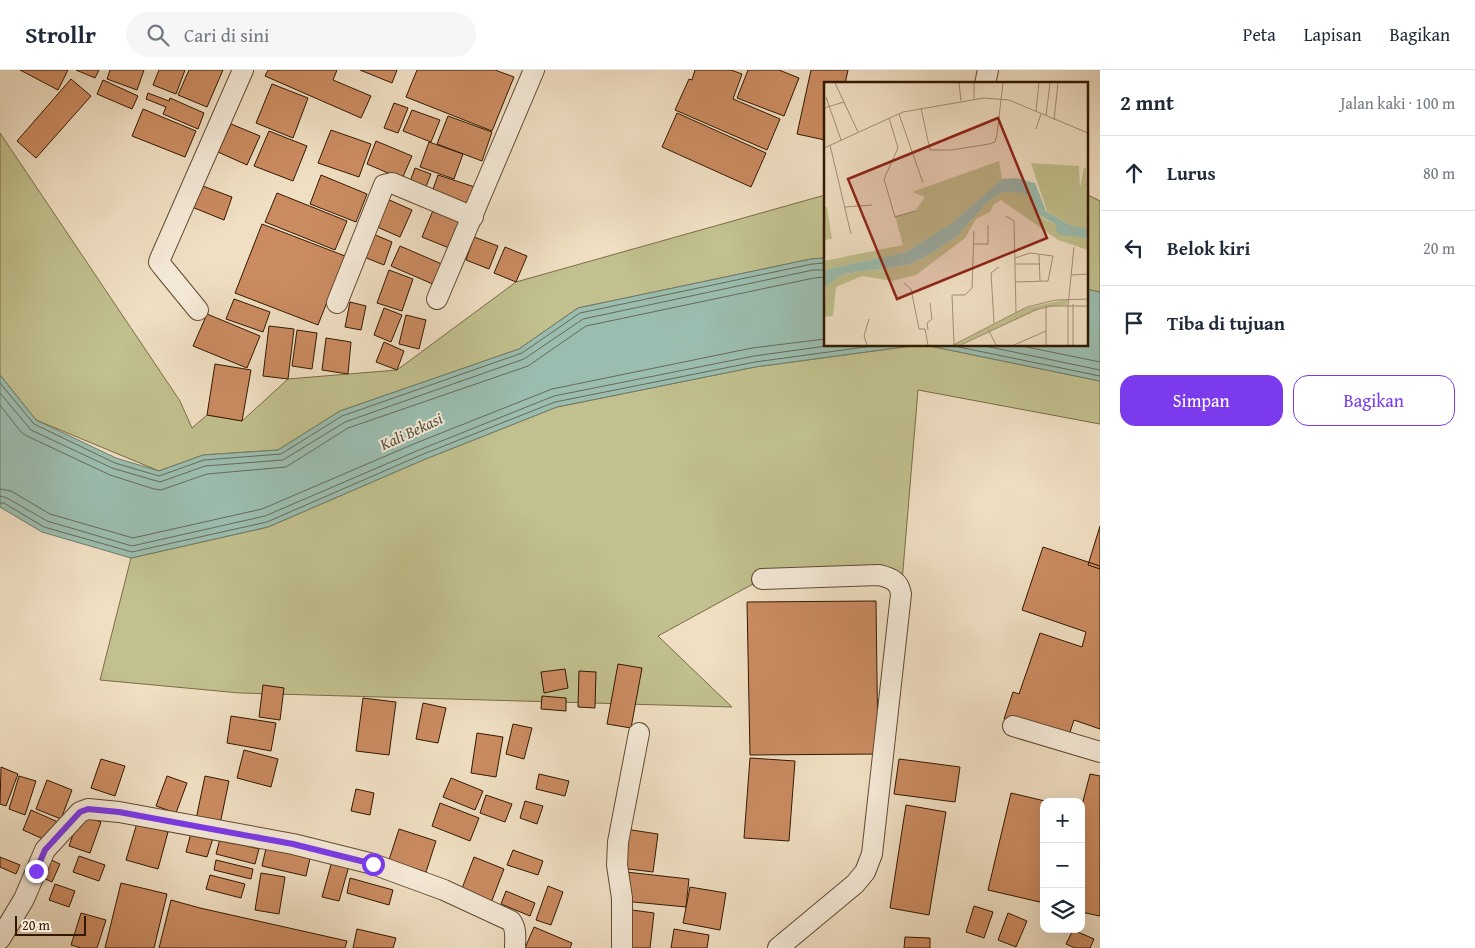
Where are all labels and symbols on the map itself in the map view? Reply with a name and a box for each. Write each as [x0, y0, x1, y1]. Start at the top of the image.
inset map [824, 82, 1088, 346]
water label: Kali Bekasi [375, 406, 446, 456]
route start [362, 853, 385, 876]
route end [25, 860, 48, 883]
scale bar [15, 913, 86, 936]

